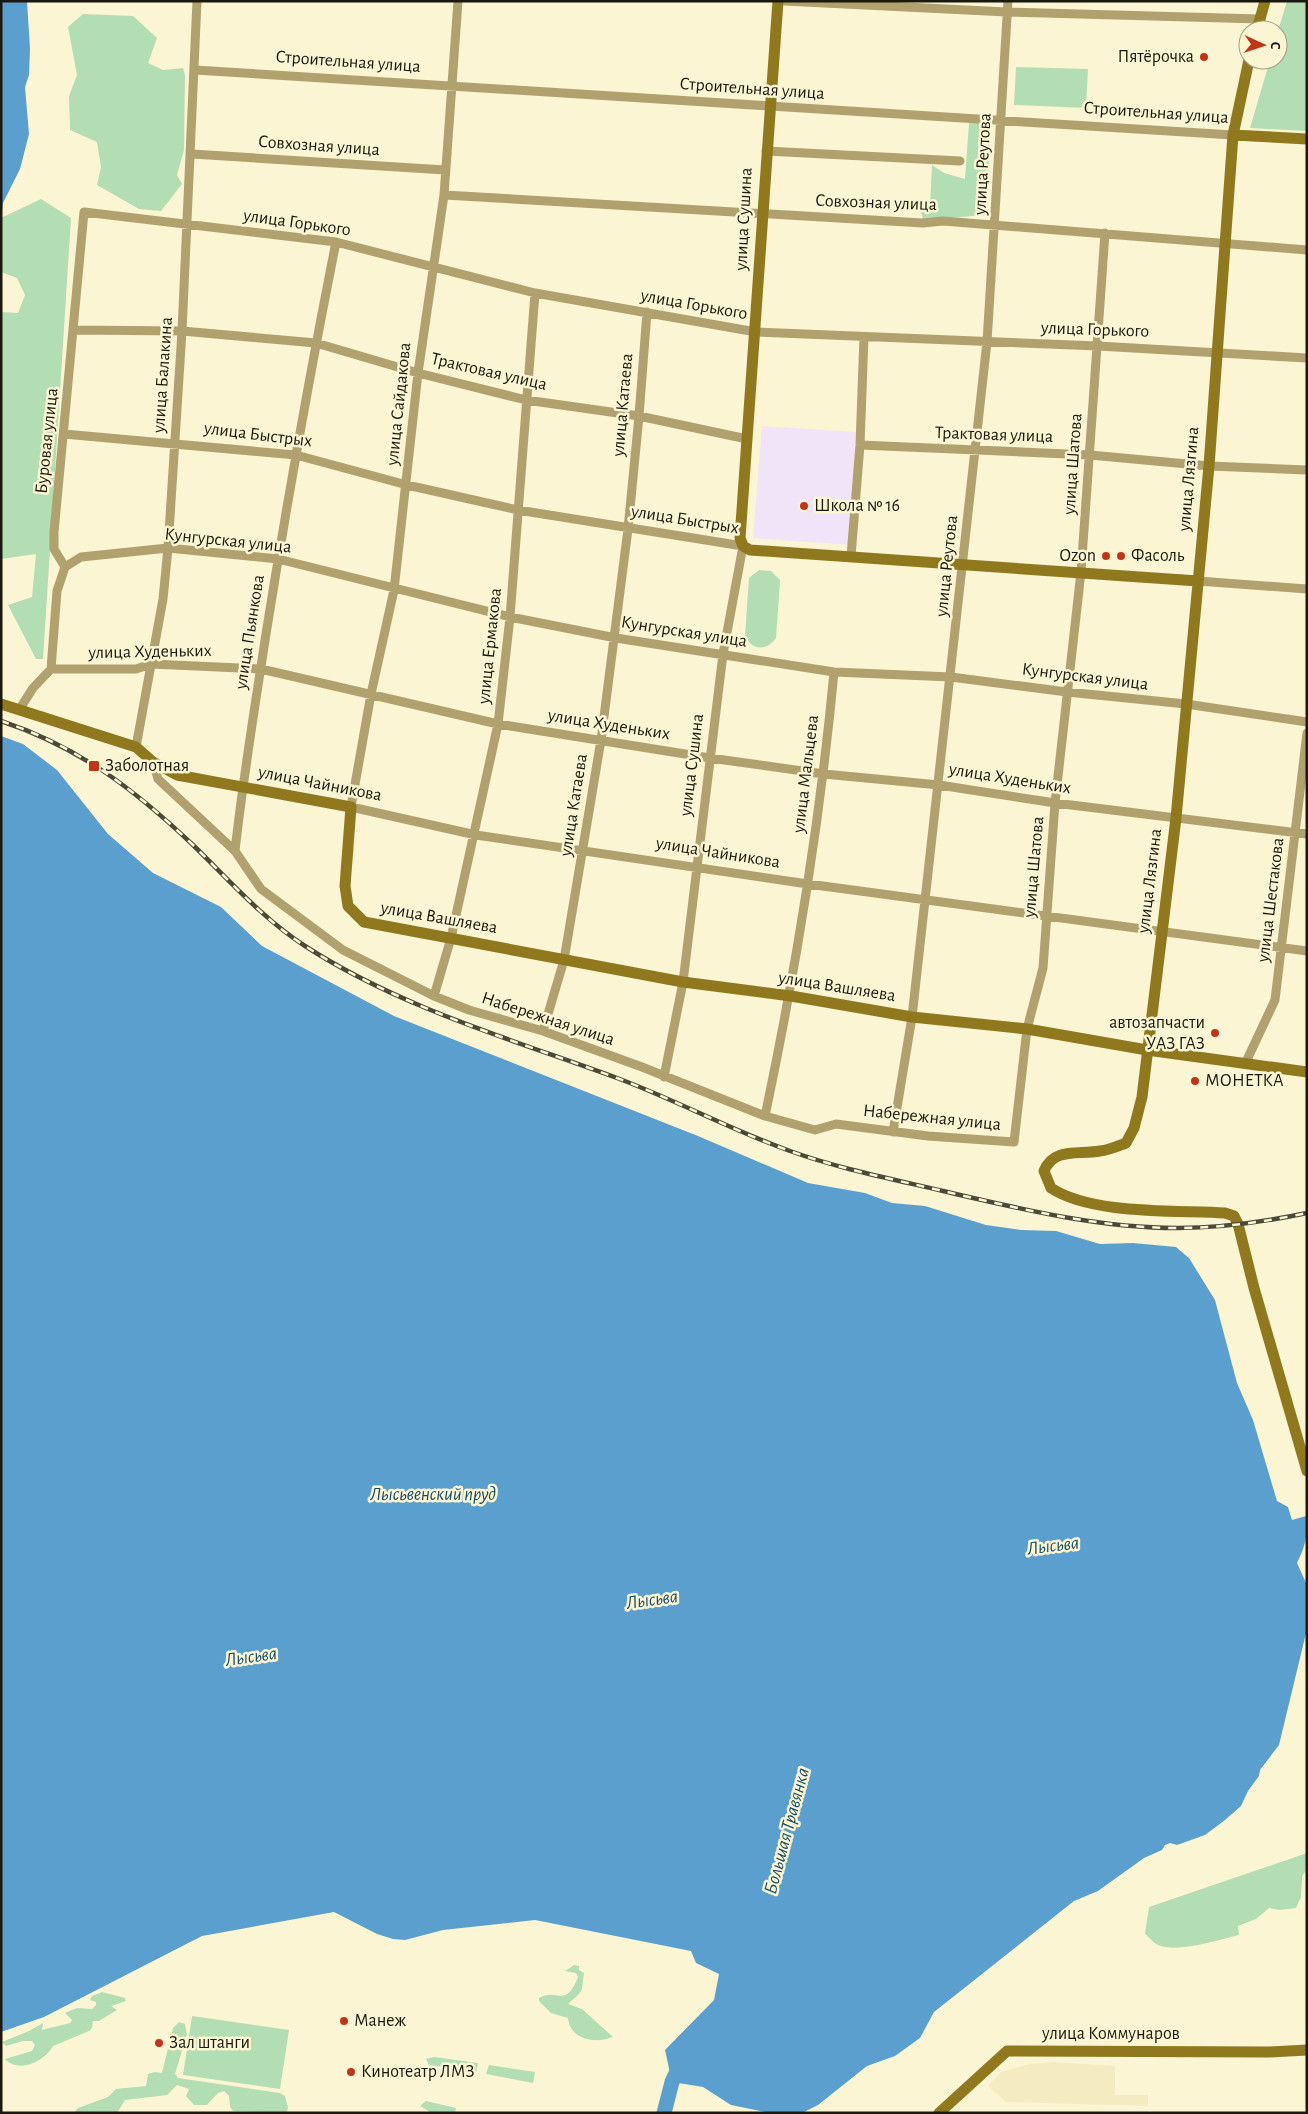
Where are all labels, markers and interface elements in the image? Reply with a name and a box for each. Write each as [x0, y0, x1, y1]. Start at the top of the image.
north arrow [1238, 20, 1288, 70]
text: С [1268, 41, 1282, 50]
street label: Строительная улица [275, 48, 421, 76]
place label: Пятёрочка [1117, 48, 1194, 66]
marker: Пятёрочка [1198, 51, 1210, 63]
street label: Строительная улица [679, 75, 825, 103]
street label: Строительная улица [1083, 99, 1229, 127]
street label: улица Реутова [971, 113, 995, 216]
street label: Совхозная улица [258, 133, 380, 159]
street label: улица Сушина [732, 167, 756, 272]
street label: Совхозная улица [815, 192, 937, 214]
street label: улица Горького [241, 206, 352, 239]
street label: улица Горького [638, 287, 749, 323]
street label: улица Балакина [150, 316, 176, 435]
street label: улица Горького [1040, 319, 1149, 341]
street label: улица Сайдакова [383, 342, 414, 467]
street label: Трактовая улица [429, 350, 549, 394]
street label: улица Катаева [609, 353, 636, 458]
street label: Буровая улица [32, 387, 62, 495]
street label: улица Шатова [1060, 413, 1086, 516]
street label: улица Быстрых [202, 419, 313, 451]
street label: Трактовая улица [935, 424, 1053, 446]
street label: улица Лязгина [1175, 426, 1203, 533]
place label: Школа № 16 [814, 497, 900, 515]
marker: Школа № 16 [798, 500, 810, 512]
street label: улица Быстрых [629, 502, 740, 537]
street label: улица Реутова [933, 514, 961, 619]
street label: Кунгурская улица [164, 525, 292, 557]
place label: Ozon [1059, 547, 1096, 565]
place label: Фасоль [1131, 547, 1185, 565]
marker: Ozon [1100, 550, 1112, 562]
marker: Фасоль [1115, 550, 1127, 562]
street label: улица Пьянкова [232, 573, 268, 692]
street label: улица Ермакова [475, 587, 505, 706]
street label: Кунгурская улица [620, 613, 748, 651]
street label: улица Худеньких [87, 642, 212, 662]
street label: Кунгурская улица [1021, 660, 1149, 694]
street label: улица Худеньких [546, 706, 671, 744]
street label: улица Сушина [677, 713, 707, 818]
street label: улица Мальцева [790, 714, 822, 835]
street label: улица Катаева [557, 752, 591, 859]
place label: Заболотная [105, 756, 189, 775]
marker: Заболотная [87, 759, 101, 773]
street label: улица Худеньких [947, 760, 1072, 798]
street label: улица Чайникова [256, 763, 383, 805]
street label: улица Шатова [1021, 816, 1047, 919]
street label: улица Лязгина [1135, 828, 1165, 935]
street label: улица Чайникова [654, 834, 781, 872]
street label: улица Шестакова [1254, 837, 1288, 964]
street label: улица Вашляева [378, 899, 499, 937]
street label: улица Вашляева [776, 969, 897, 1005]
street label: Набережная улица [479, 988, 617, 1049]
place label: автозапчасти УАЗ ГАЗ [1109, 1014, 1205, 1053]
marker: автозапчасти УАЗ ГАЗ [1209, 1027, 1221, 1039]
place label: МОНЕТКА [1205, 1072, 1284, 1090]
marker: МОНЕТКА [1189, 1075, 1201, 1087]
street label: Набережная улица [862, 1101, 1002, 1134]
water label: Лысьвенский пруд [369, 1485, 496, 1504]
water label: Лысьва [1025, 1533, 1080, 1559]
water label: Лысьва [624, 1587, 679, 1613]
water label: Лысьва [223, 1644, 278, 1670]
water label: Большая Травянка [761, 1766, 813, 1896]
place label: Манеж [354, 2012, 406, 2030]
marker: Манеж [338, 2015, 350, 2027]
street label: улица Коммунаров [1041, 2025, 1180, 2043]
place label: Зал штанги [169, 2034, 250, 2052]
marker: Зал штанги [153, 2037, 165, 2049]
place label: Кинотеатр ЛМЗ [361, 2063, 475, 2081]
marker: Кинотеатр ЛМЗ [345, 2066, 357, 2078]

